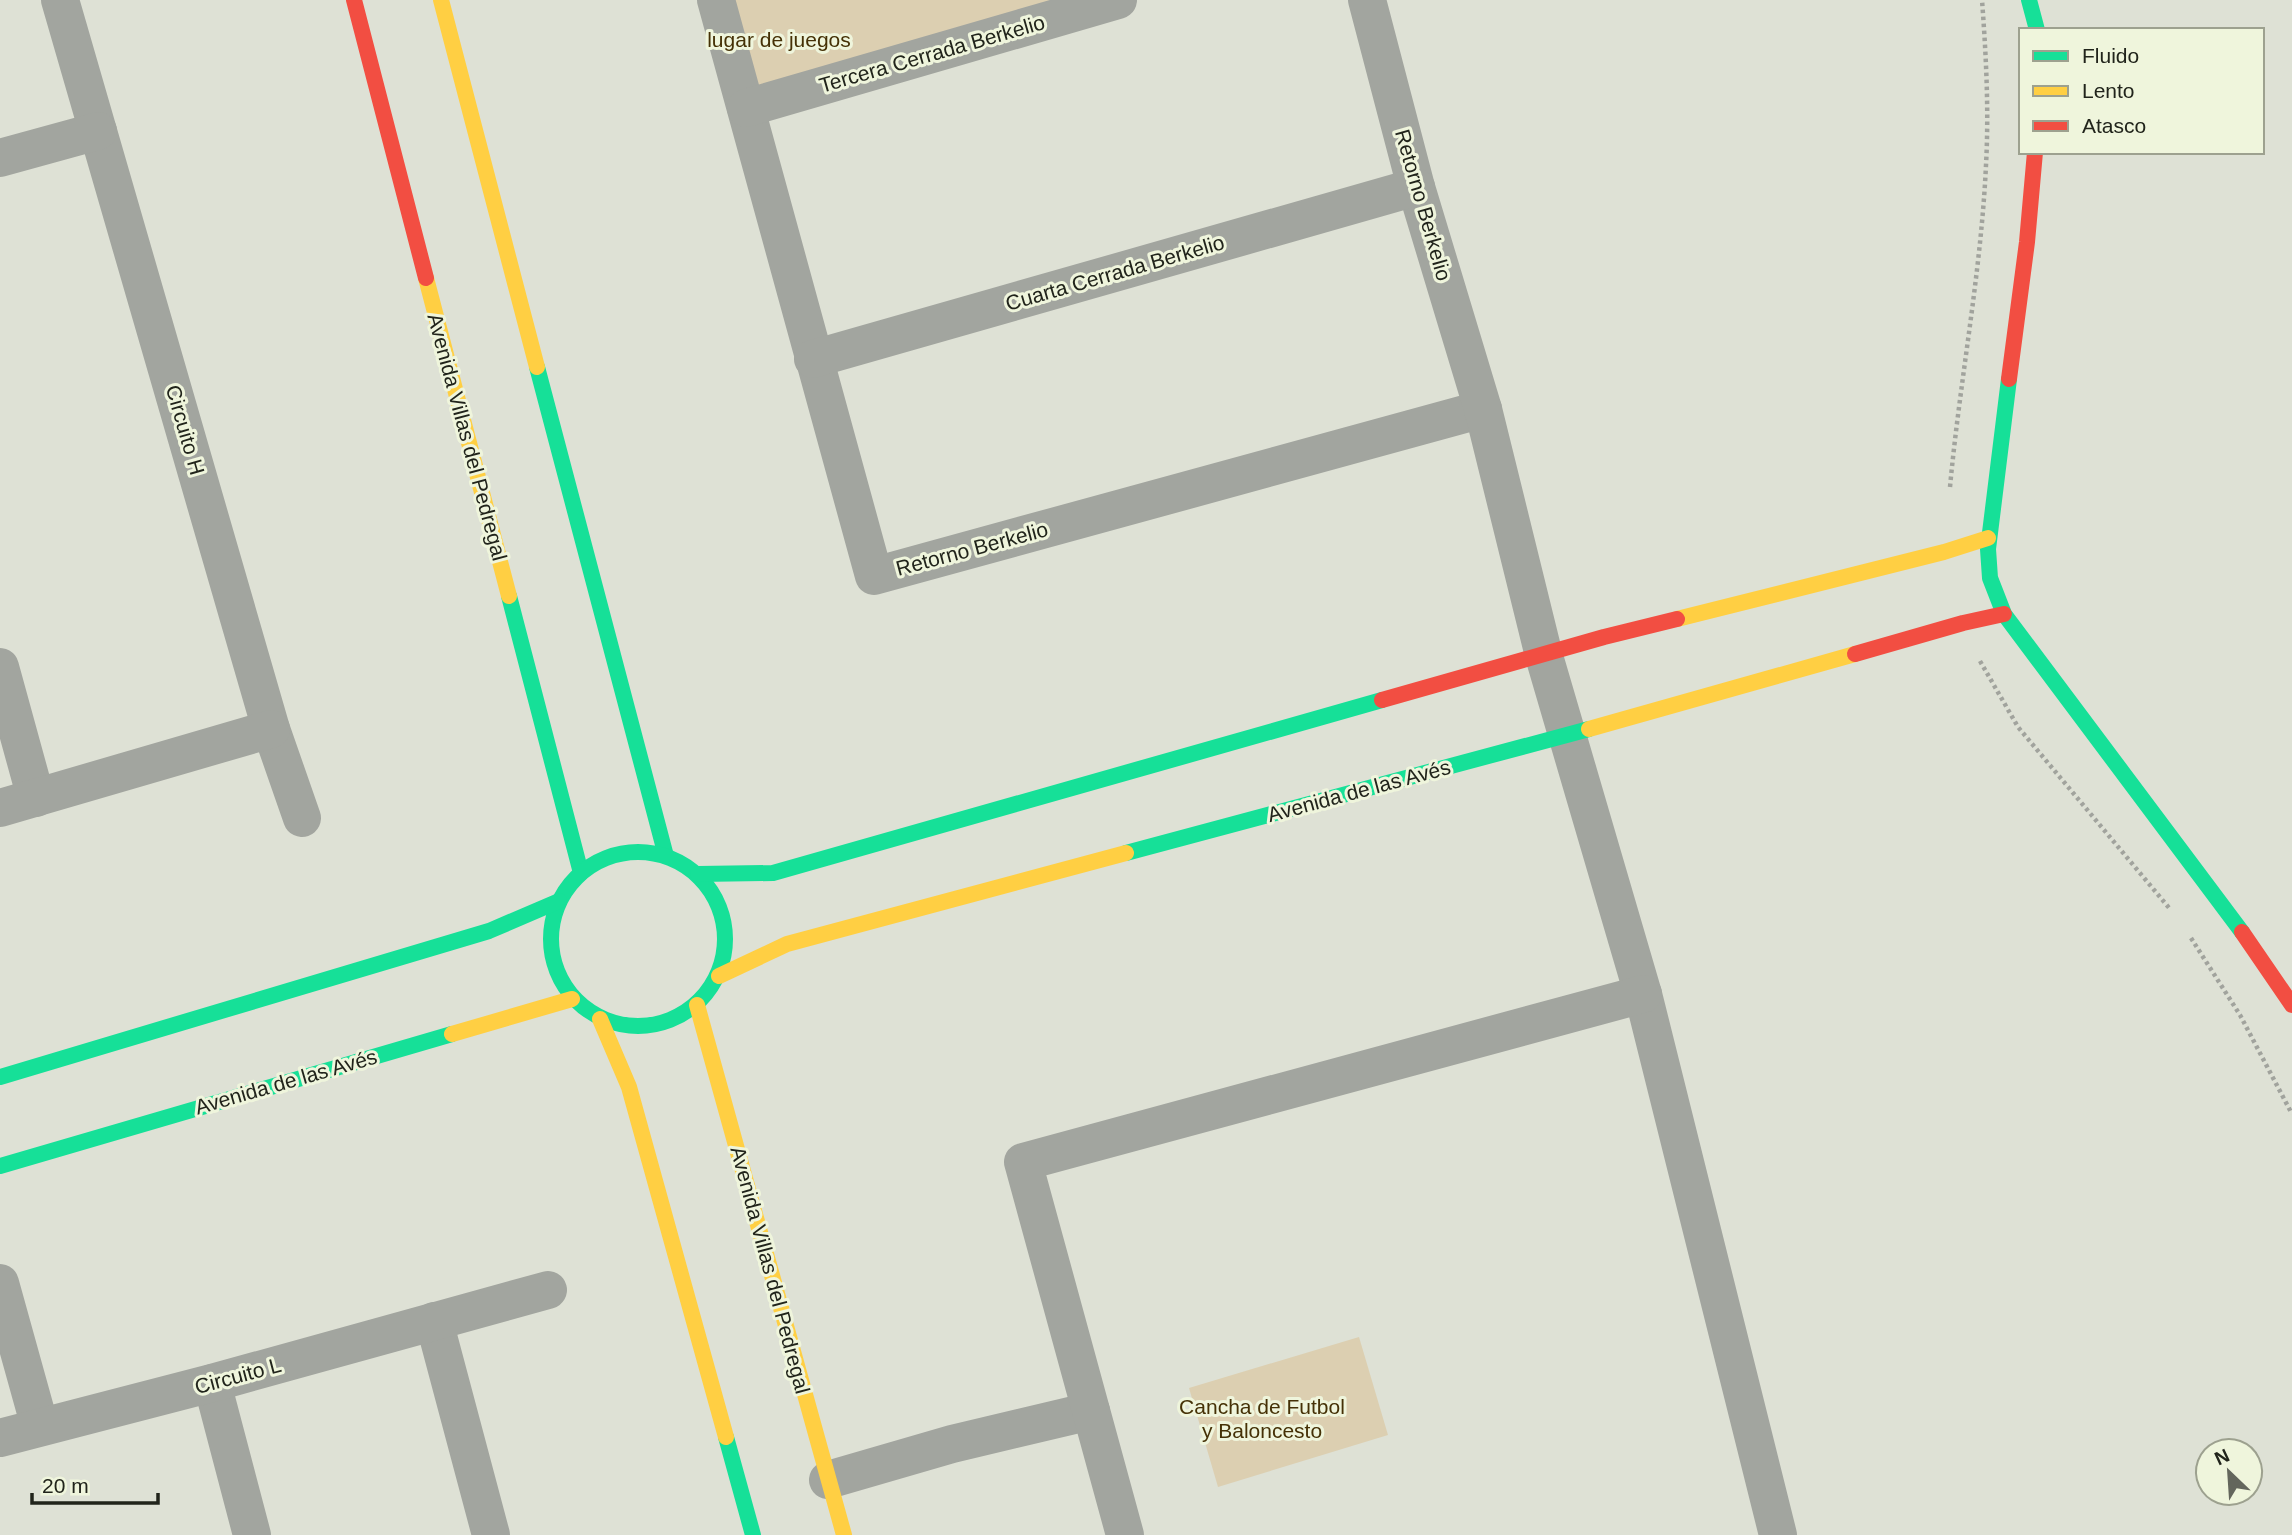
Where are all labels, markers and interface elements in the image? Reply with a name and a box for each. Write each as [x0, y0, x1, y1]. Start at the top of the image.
street label: Tercera Cerrada Berkelio [816, 10, 1047, 97]
park label: lugar de juegos [707, 28, 851, 51]
legend [2019, 28, 2264, 154]
text: Fluido [2082, 44, 2139, 67]
text: Lento [2082, 79, 2135, 102]
text: Atasco [2082, 114, 2146, 137]
street label: Retorno Berkelio [1391, 127, 1456, 283]
street label: Cuarta Cerrada Berkelio [1003, 230, 1227, 315]
street label: Avenida Villas del Pedregal [423, 311, 512, 563]
street label: Circuito H [162, 382, 209, 477]
street label: Retorno Berkelio [893, 517, 1050, 580]
street label: Avenida de las Avés [1265, 755, 1453, 826]
street label: Avenida de las Avés [192, 1045, 380, 1119]
street label: Avenida Villas del Pedregal [726, 1144, 815, 1396]
street label: Circuito L [192, 1353, 284, 1398]
park label: Cancha de Futbol y Baloncesto [1179, 1395, 1345, 1442]
north arrow [2194, 1437, 2264, 1507]
text: N [2211, 1445, 2233, 1469]
scale bar [32, 1462, 158, 1506]
text: 20 m [42, 1474, 89, 1497]

